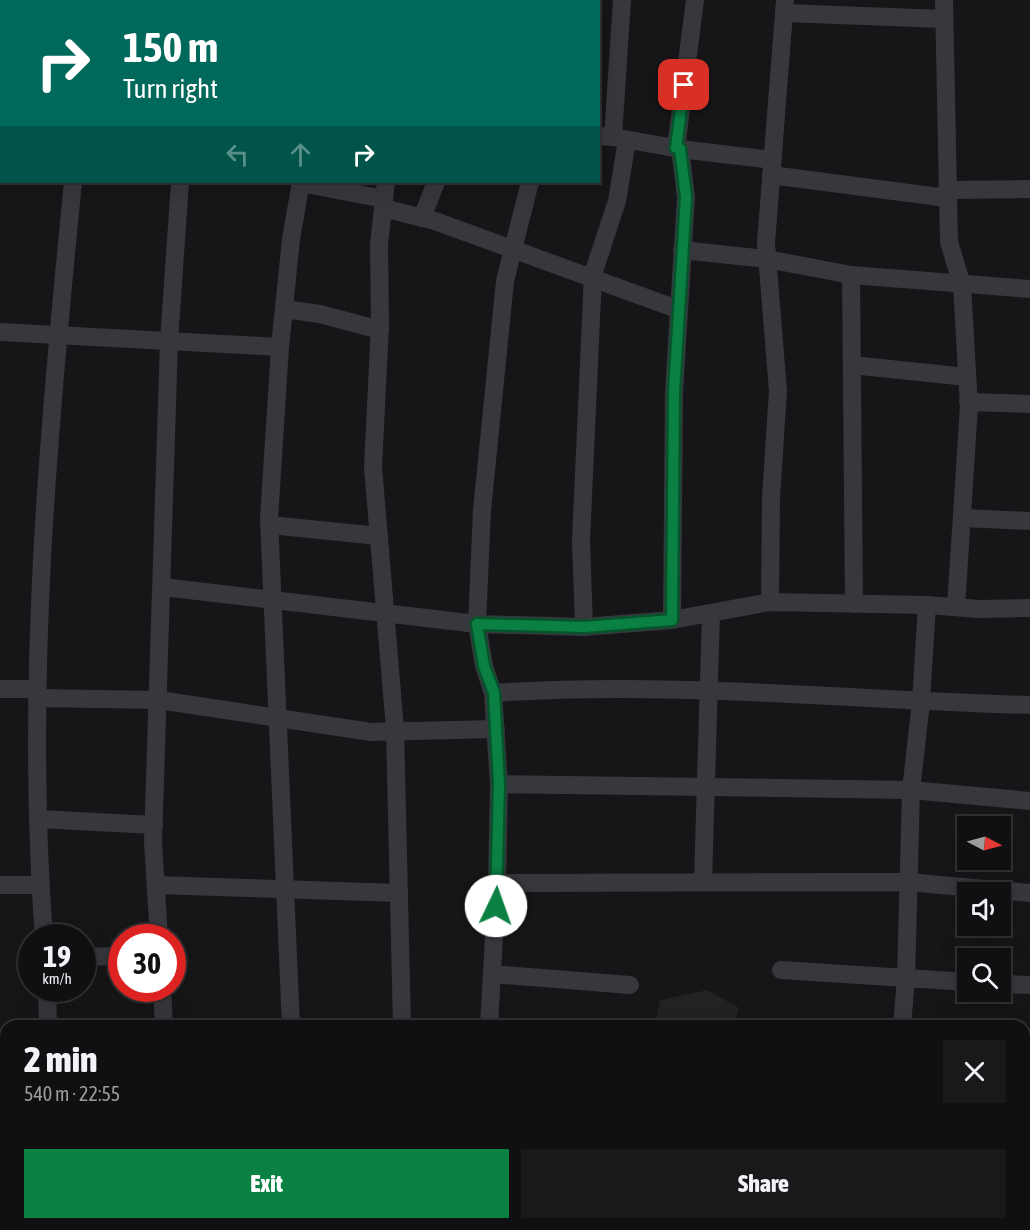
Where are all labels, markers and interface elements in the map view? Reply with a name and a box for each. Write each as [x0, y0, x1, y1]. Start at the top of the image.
text: 150 m [123, 23, 218, 71]
icon: right [24, 24, 102, 102]
pin [658, 59, 709, 110]
icon: arrive [667, 68, 700, 101]
text: Turn right [123, 73, 218, 104]
icon: left [221, 138, 254, 171]
icon: ahead [284, 138, 317, 171]
icon: right [347, 138, 380, 171]
north arrow [957, 816, 1011, 870]
map controls [957, 816, 1011, 1002]
position arrow [464, 874, 528, 938]
button: sound [957, 882, 1011, 936]
speed limit sign: 30 [108, 924, 186, 1002]
text: 19 [43, 939, 71, 973]
button: search [957, 948, 1011, 1002]
text: km/h [42, 970, 72, 987]
text: 2 min [24, 1038, 98, 1080]
button: close [943, 1040, 1006, 1103]
text: 540 m · 22:55 [24, 1082, 120, 1105]
button: Exit [24, 1149, 509, 1218]
button: Share [521, 1149, 1006, 1218]

